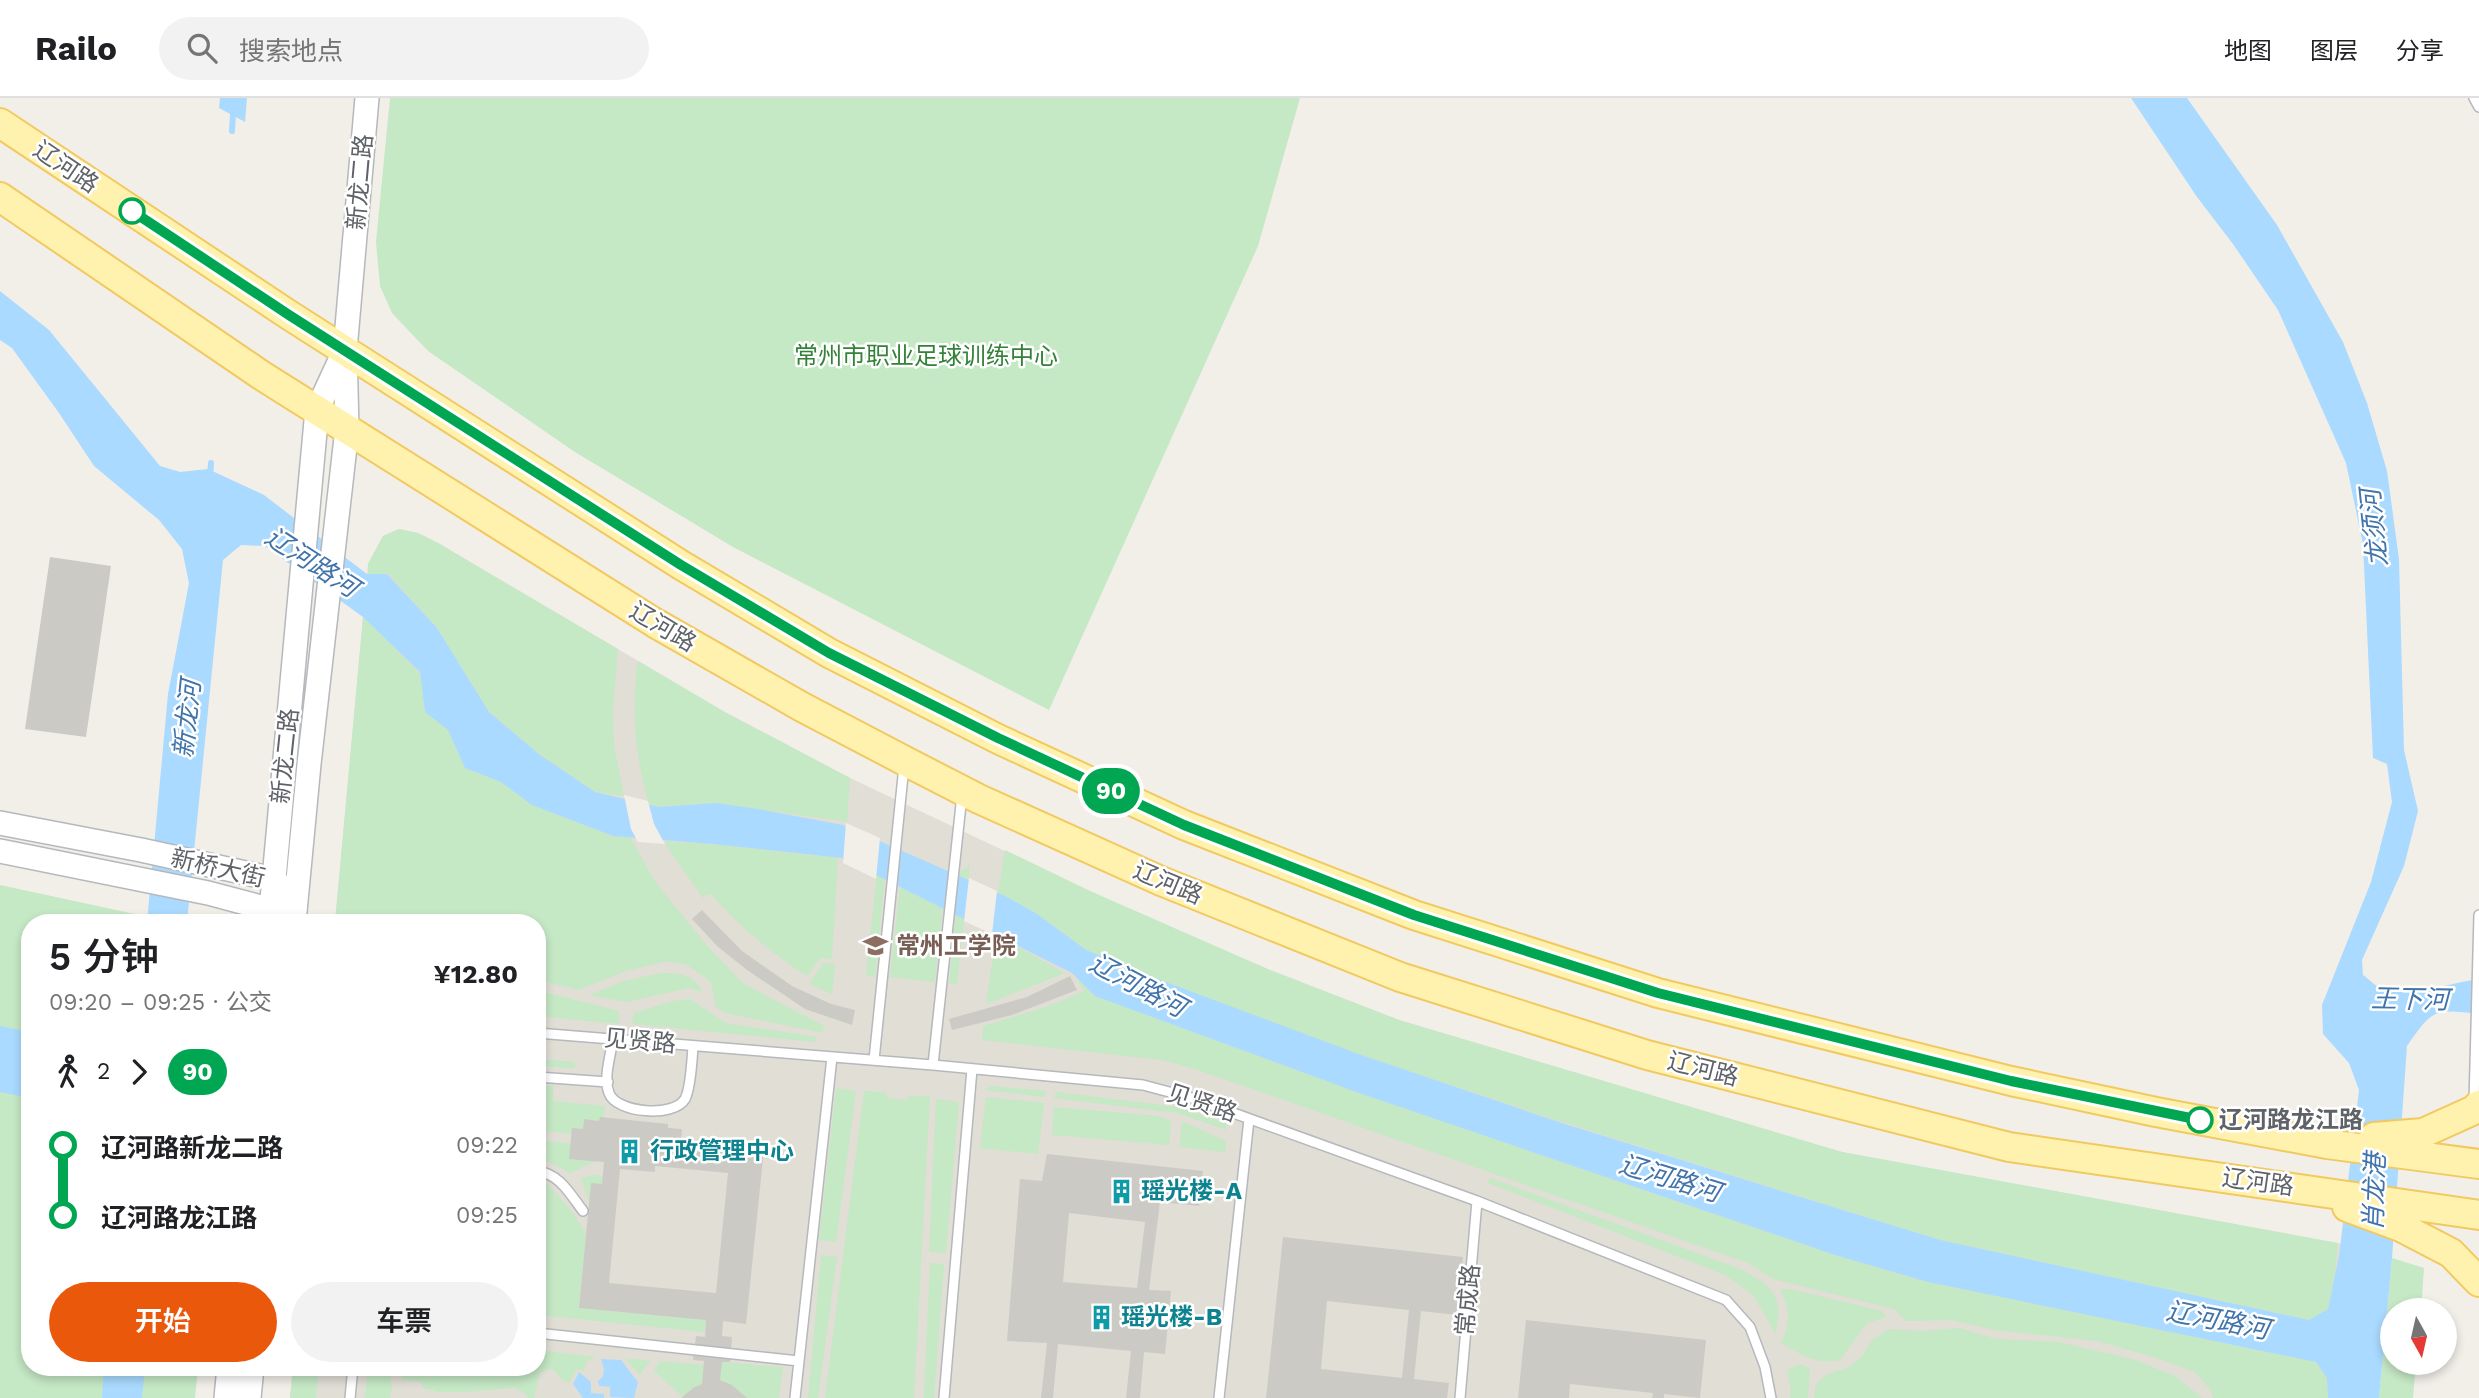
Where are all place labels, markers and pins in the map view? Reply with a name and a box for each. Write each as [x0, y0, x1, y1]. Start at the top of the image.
unlabelled marker [119, 198, 145, 224]
school or university icon: 常州工学院 [862, 932, 890, 960]
place label: 常州工学院 [896, 932, 1016, 960]
place label: 辽河路龙江路 [2219, 1106, 2363, 1134]
marker: 辽河路龙江路 [2187, 1107, 2213, 1133]
building icon: 行政管理中心 [616, 1137, 644, 1165]
place label: 行政管理中心 [650, 1137, 794, 1165]
building icon: 瑶光楼-A [1107, 1177, 1135, 1205]
place label: 瑶光楼-A [1141, 1177, 1243, 1205]
building icon: 瑶光楼-B [1087, 1303, 1115, 1331]
place label: 瑶光楼-B [1121, 1303, 1222, 1331]

